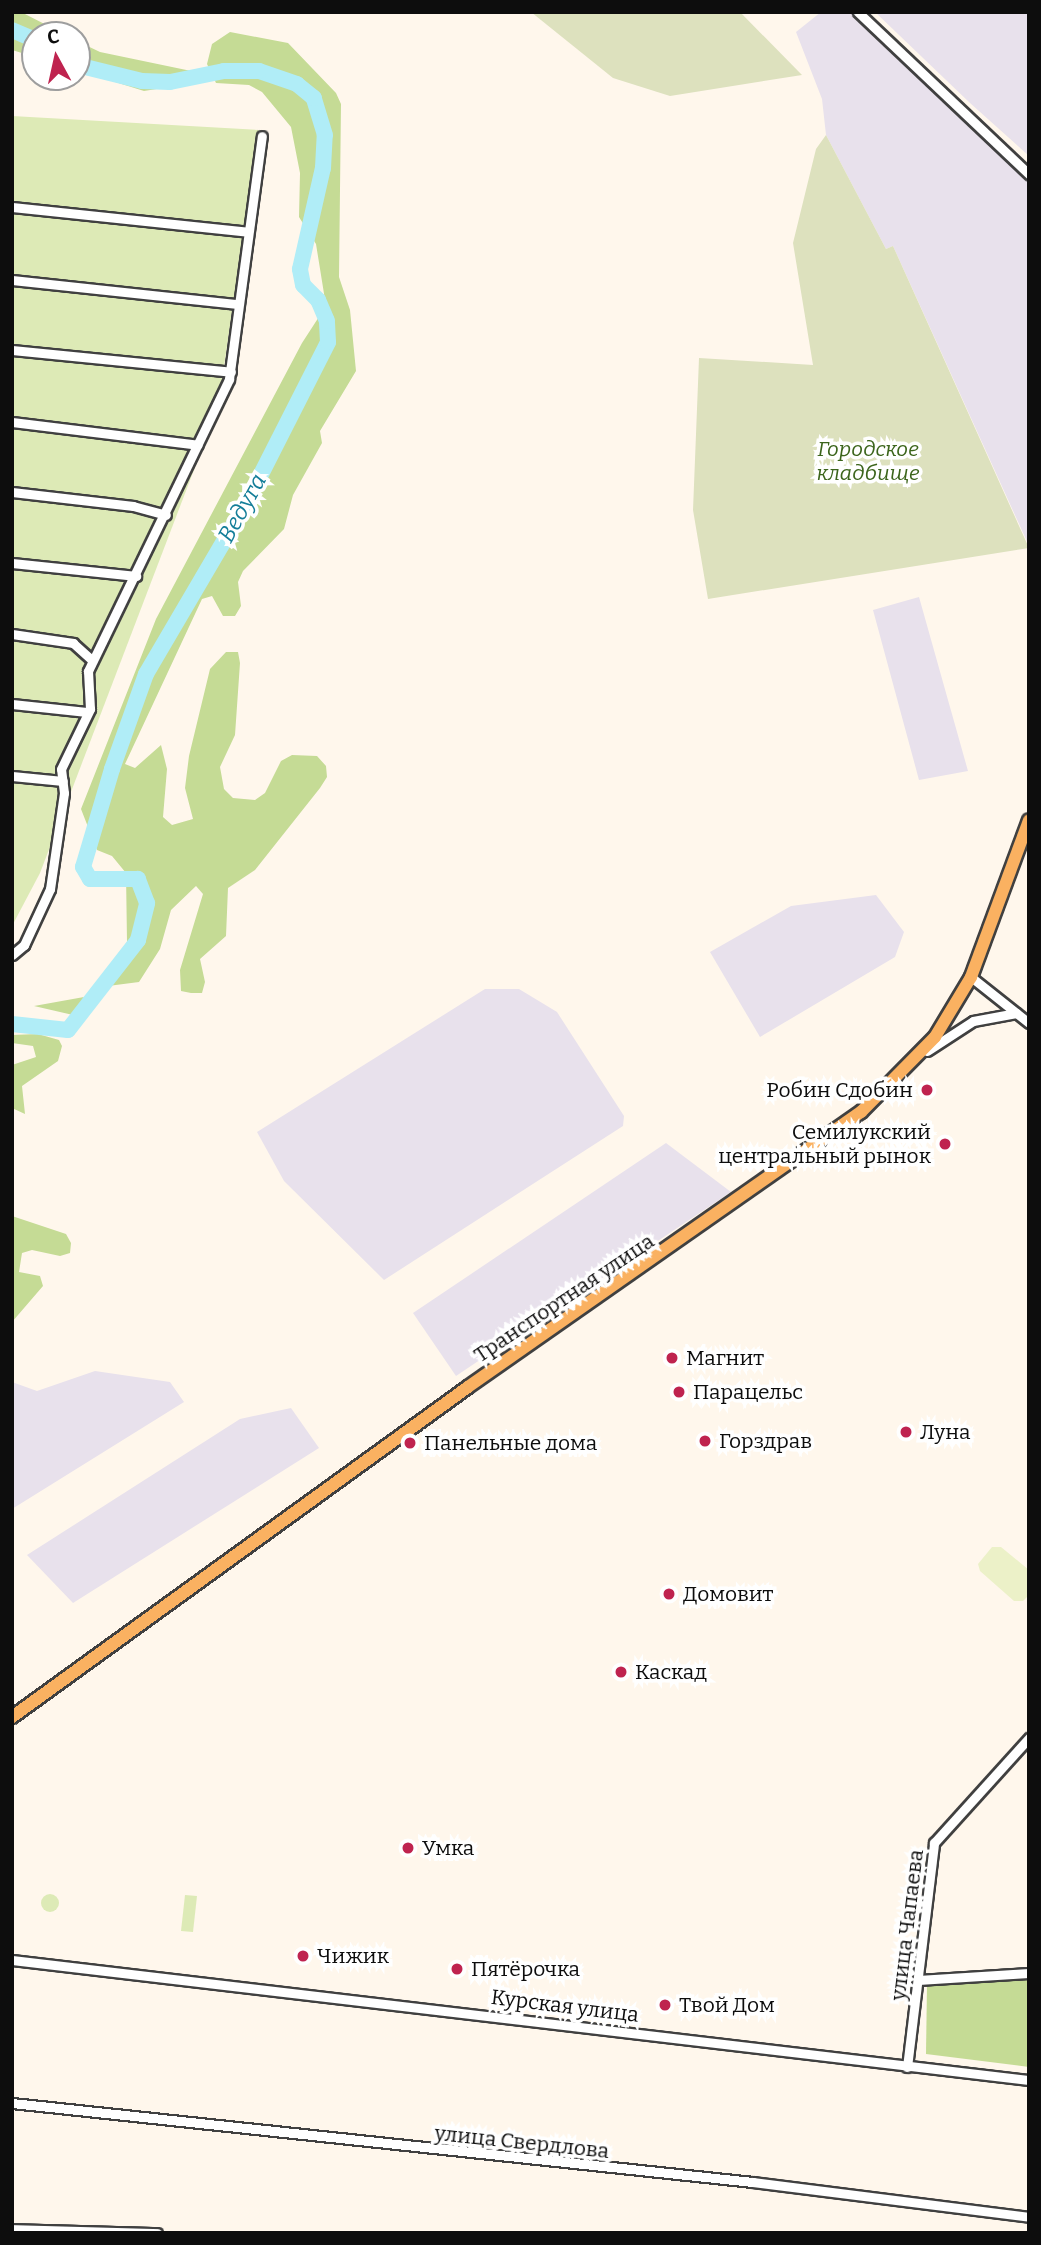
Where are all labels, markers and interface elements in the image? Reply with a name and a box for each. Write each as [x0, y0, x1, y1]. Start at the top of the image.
north arrow [21, 21, 91, 91]
text: С [46, 24, 61, 49]
park label: Городское кладбище [816, 436, 920, 486]
water label: Ведуга [212, 469, 272, 547]
place label: Робин Сдобин [766, 1077, 913, 1103]
marker: Робин Сдобин [919, 1082, 935, 1098]
place label: Семилукский центральный рынок [718, 1119, 931, 1169]
marker: Семилукский центральный рынок [937, 1136, 953, 1152]
street label: Транспортная улица [469, 1228, 659, 1368]
place label: Магнит [686, 1345, 764, 1371]
marker: Магнит [664, 1350, 680, 1366]
place label: Парацельс [693, 1379, 803, 1405]
marker: Парацельс [671, 1384, 687, 1400]
place label: Луна [920, 1419, 971, 1445]
marker: Луна [898, 1424, 914, 1440]
place label: Горздрав [719, 1428, 812, 1454]
place label: Панельные дома [424, 1430, 597, 1456]
marker: Горздрав [697, 1433, 713, 1449]
marker: Панельные дома [402, 1435, 418, 1451]
place label: Домовит [683, 1581, 773, 1607]
marker: Домовит [661, 1586, 677, 1602]
place label: Каскад [635, 1659, 707, 1685]
marker: Каскад [613, 1664, 629, 1680]
place label: Умка [422, 1835, 474, 1861]
marker: Умка [400, 1840, 416, 1856]
street label: улица Чапаева [885, 1848, 929, 2002]
place label: Чижик [317, 1943, 389, 1969]
marker: Чижик [295, 1948, 311, 1964]
place label: Пятёрочка [471, 1956, 580, 1982]
marker: Пятёрочка [449, 1961, 465, 1977]
street label: Курская улица [490, 1984, 640, 2028]
place label: Твой Дом [679, 1992, 775, 2018]
marker: Твой Дом [657, 1997, 673, 2013]
street label: улица Свердлова [433, 2120, 611, 2164]

